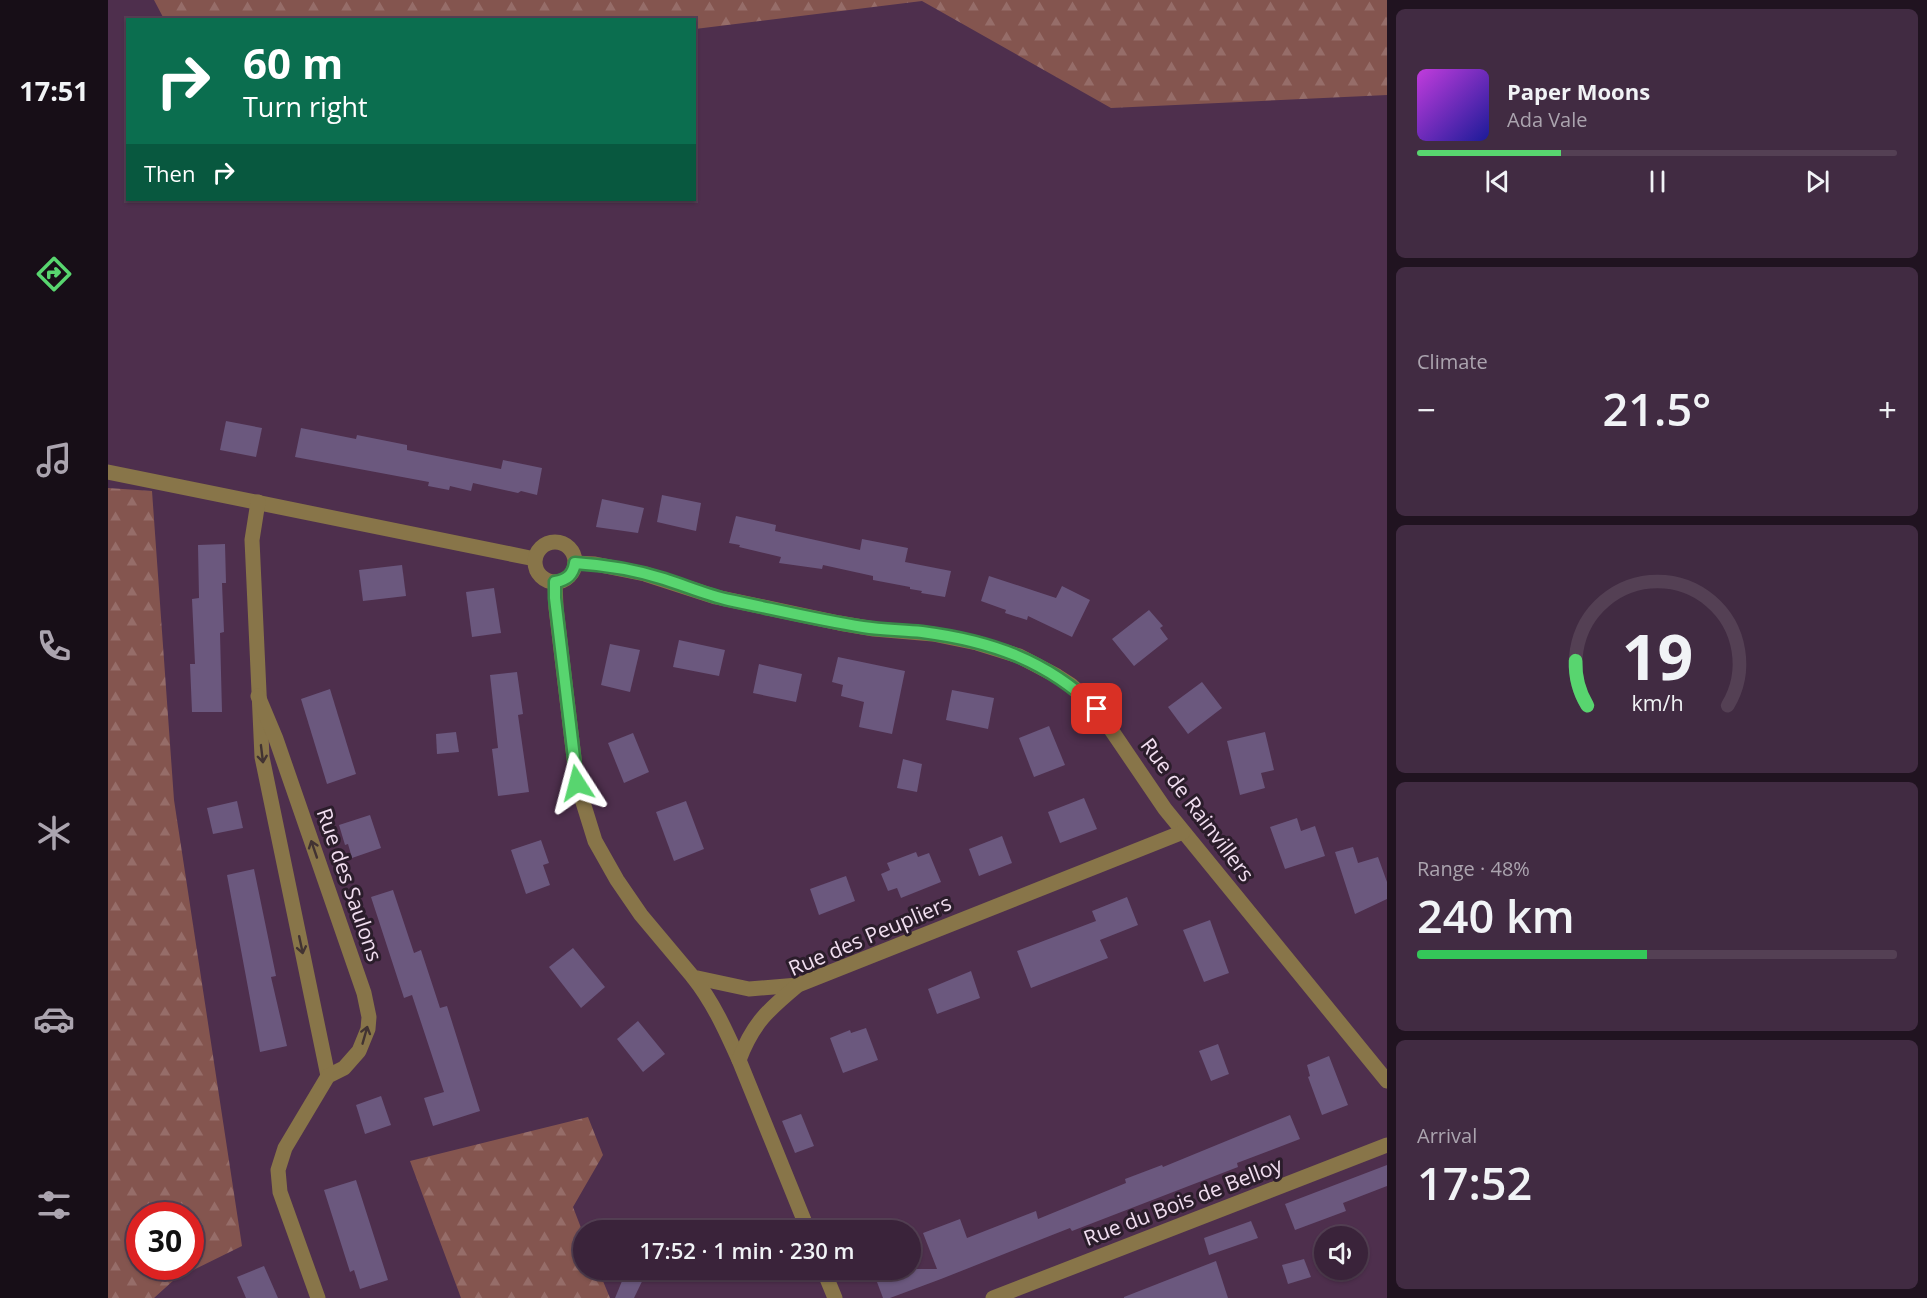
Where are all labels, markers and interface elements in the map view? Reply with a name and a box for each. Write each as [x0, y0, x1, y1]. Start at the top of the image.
text: 60 m [243, 34, 343, 91]
icon: right [144, 42, 222, 120]
text: 17:51 [19, 72, 89, 109]
text: Paper Moons [1507, 76, 1650, 106]
text: Turn right [243, 88, 368, 125]
text: Ada Vale [1507, 106, 1588, 133]
icon: right [207, 156, 240, 189]
text: Then [144, 158, 195, 188]
icon: previous [1481, 165, 1514, 198]
icon: pause [1641, 165, 1674, 198]
icon: next [1801, 165, 1834, 198]
icon: directions [33, 253, 75, 295]
text: Climate [1417, 348, 1488, 375]
text: 21.5° [1603, 378, 1711, 439]
text: − [1417, 387, 1436, 432]
text: + [1878, 387, 1897, 432]
icon: music [33, 439, 75, 481]
text: 19 [1621, 613, 1693, 698]
icon: phone [33, 625, 75, 667]
pin [1071, 683, 1122, 734]
text: km/h [1631, 688, 1683, 717]
icon: arrive [1080, 692, 1113, 725]
street label: Rue de Rainvillers [1135, 732, 1261, 887]
one-way arrow [257, 744, 268, 764]
position arrow [545, 751, 609, 815]
street label: Rue des Saulons [311, 804, 389, 965]
icon: climate [33, 812, 75, 854]
one-way arrow [307, 840, 318, 859]
text: Range · 48% [1417, 855, 1530, 882]
text: 240 km [1417, 885, 1575, 946]
street label: Rue des Peupliers [784, 888, 955, 982]
one-way arrow [296, 935, 307, 955]
icon: car [33, 998, 75, 1040]
one-way arrow [360, 1026, 371, 1045]
text: Arrival [1417, 1122, 1477, 1149]
street label: Rue du Bois de Belloy [1079, 1150, 1286, 1252]
text: 17:52 [1417, 1152, 1532, 1213]
icon: filters [33, 1184, 75, 1226]
speed limit sign: 30 [126, 1202, 204, 1280]
map controls [1314, 1226, 1368, 1280]
button: sound [1314, 1226, 1368, 1280]
text: 17:52 · 1 min · 230 m [639, 1235, 855, 1265]

